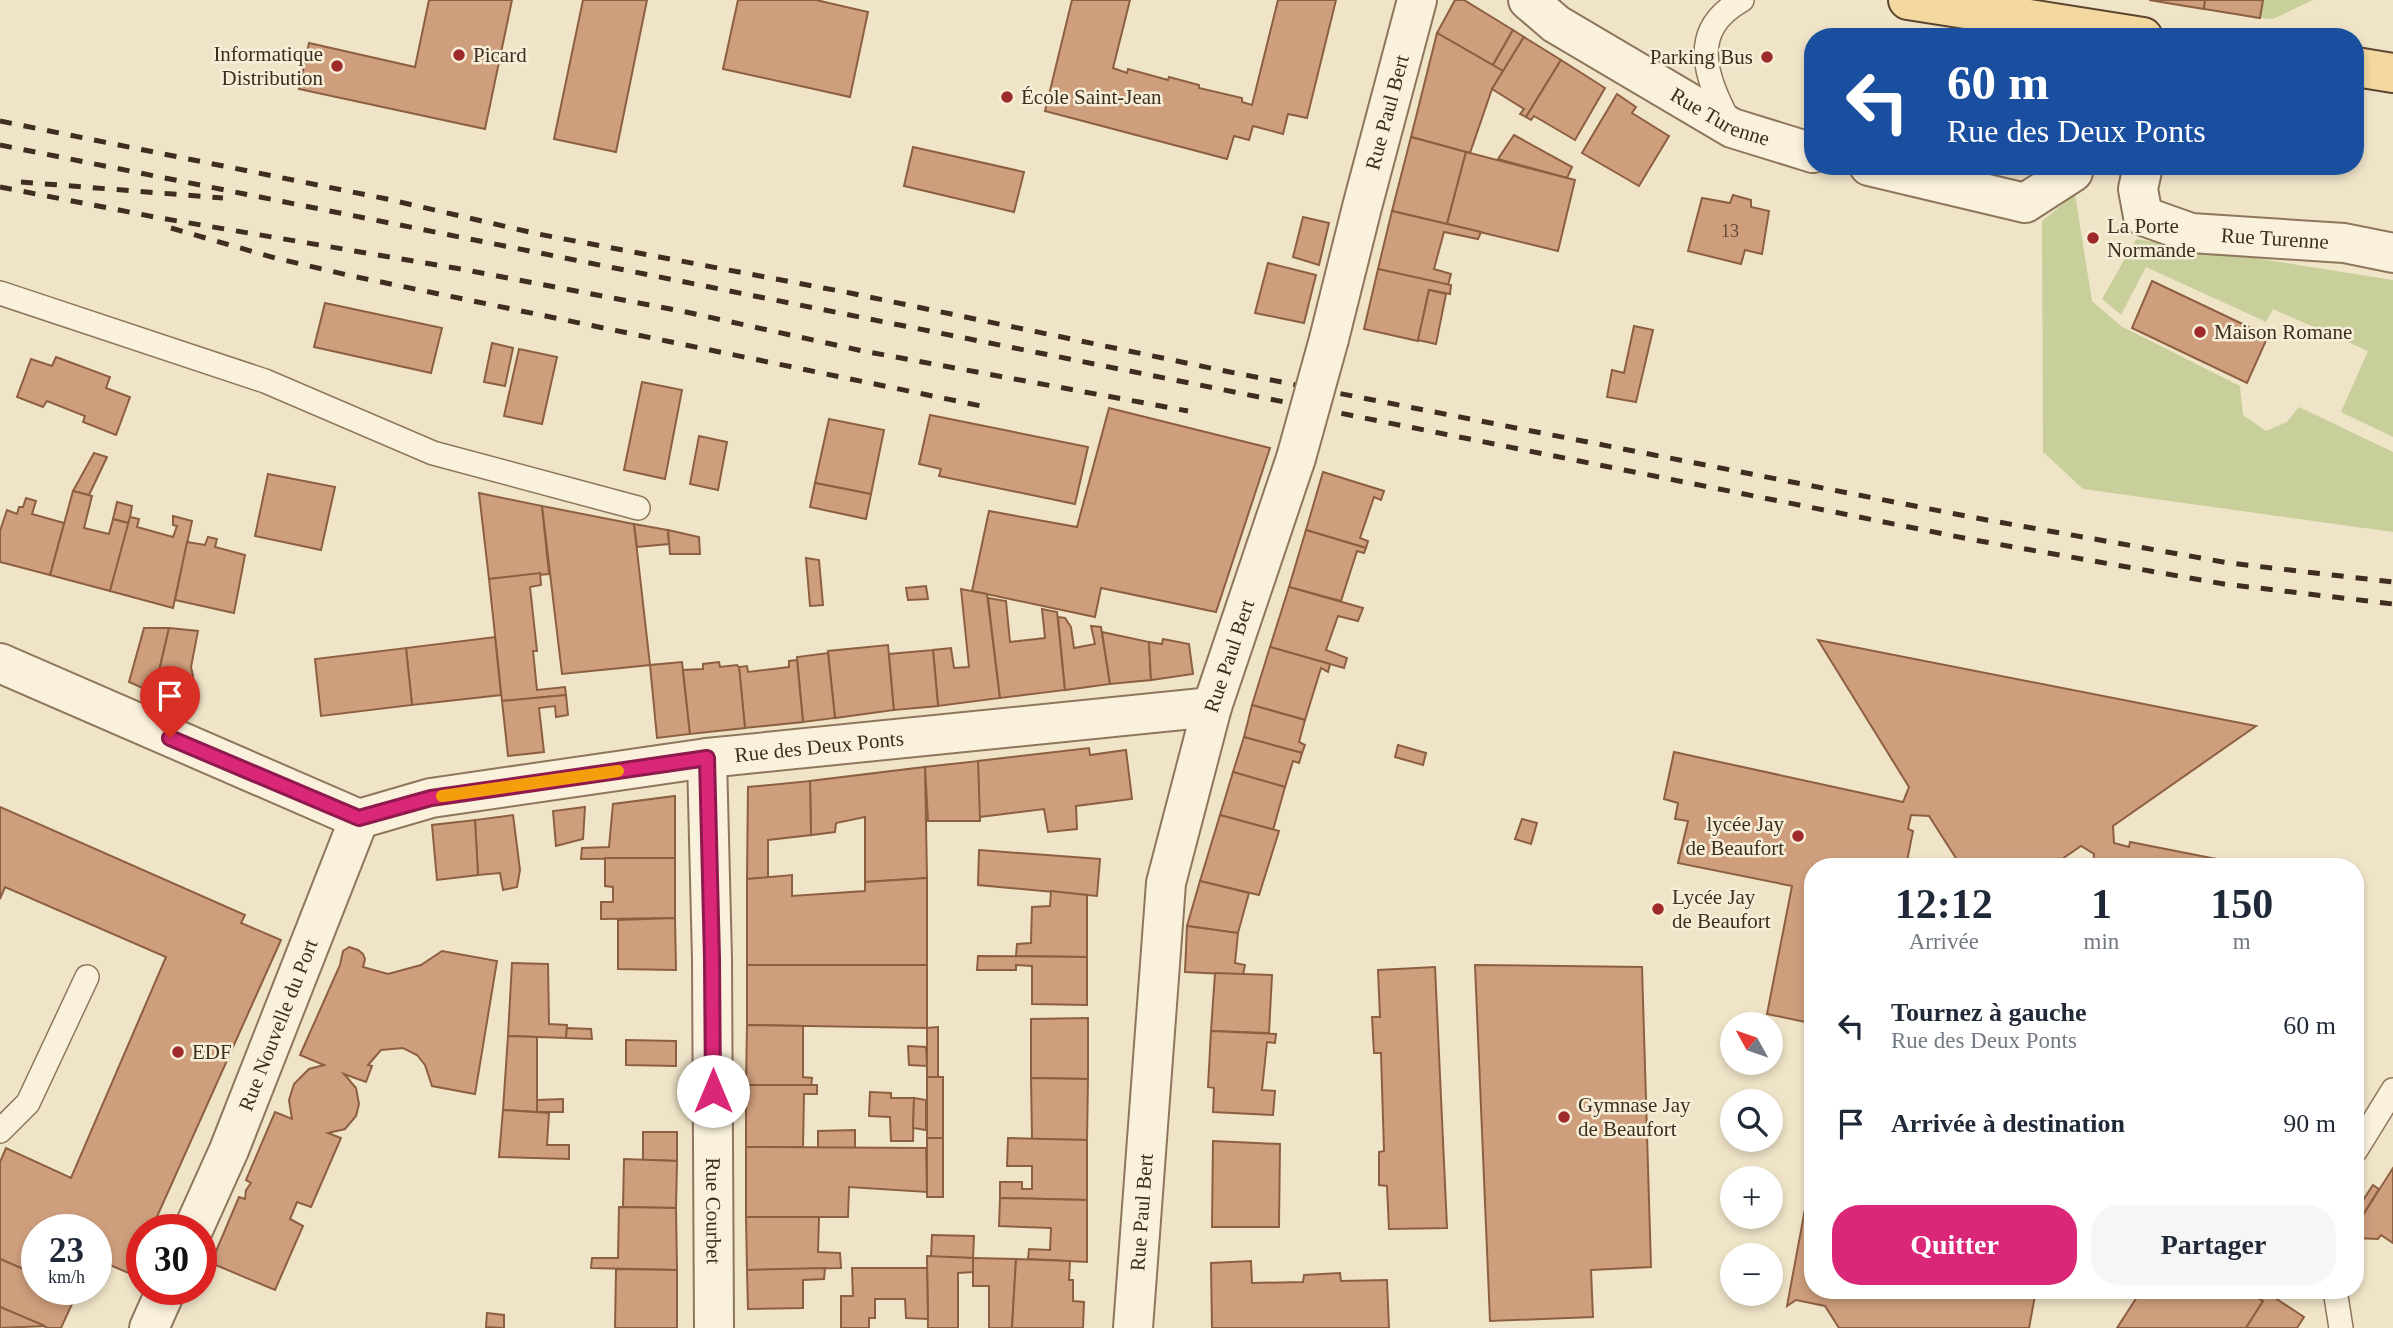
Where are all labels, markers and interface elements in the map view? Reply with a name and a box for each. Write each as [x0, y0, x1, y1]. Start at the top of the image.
place label: Informatique Distribution [213, 42, 323, 90]
place label: Picard [473, 43, 527, 67]
place label: Parking Bus [1650, 45, 1753, 69]
marker: Picard [451, 47, 467, 63]
marker: Parking Bus [1759, 49, 1775, 65]
street label: Rue Paul Bert [1360, 52, 1414, 172]
text: 60 m [1947, 55, 2049, 110]
icon: left [1832, 56, 1923, 147]
marker: Informatique Distribution [329, 58, 345, 74]
street label: Rue Turenne [1666, 82, 1772, 151]
place label: École Saint-Jean [1021, 85, 1162, 109]
marker: École Saint-Jean [999, 89, 1015, 105]
text: Rue des Deux Ponts [1947, 113, 2206, 149]
place label: La Porte Normande [2107, 214, 2196, 262]
house number: 13 [1721, 221, 1739, 241]
street label: Rue Turenne [2220, 223, 2330, 254]
marker: La Porte Normande [2085, 230, 2101, 246]
place label: Maison Romane [2214, 320, 2352, 344]
marker: Maison Romane [2192, 324, 2208, 340]
street label: Rue Paul Bert [1199, 596, 1259, 716]
pin [140, 666, 200, 738]
icon: arrive [151, 677, 189, 715]
street label: Rue des Deux Ponts [733, 726, 905, 767]
place label: lycée Jay de Beaufort [1685, 812, 1784, 860]
marker: lycée Jay de Beaufort [1790, 828, 1806, 844]
text: 12:12 [1895, 881, 1993, 927]
text: 1 [2091, 881, 2112, 927]
text: 150 [2210, 881, 2273, 927]
place label: Lycée Jay de Beaufort [1672, 885, 1771, 933]
marker: Lycée Jay de Beaufort [1650, 901, 1666, 917]
text: Arrivée [1909, 929, 1979, 954]
text: min [2084, 929, 2119, 954]
text: m [2233, 929, 2251, 954]
street label: Rue Nouvelle du Port [234, 935, 323, 1114]
text: Tournez à gauche [1891, 998, 2087, 1027]
icon: left [1832, 1007, 1870, 1045]
text: 60 m [2283, 1011, 2336, 1040]
north arrow [1720, 1012, 1783, 1074]
map controls [1720, 1012, 1783, 1306]
text: Rue des Deux Ponts [1891, 1028, 2077, 1053]
place label: EDF [192, 1040, 232, 1064]
marker: EDF [170, 1044, 186, 1060]
position arrow [676, 1054, 750, 1128]
button: search [1720, 1089, 1783, 1152]
place label: Gymnase Jay de Beaufort [1578, 1093, 1691, 1141]
icon: arrive [1832, 1105, 1870, 1143]
marker: Gymnase Jay de Beaufort [1556, 1109, 1572, 1125]
text: Arrivée à destination [1891, 1109, 2125, 1138]
text: 90 m [2283, 1109, 2336, 1138]
street label: Rue Paul Bert [1125, 1152, 1158, 1272]
street label: Rue Courbet [701, 1157, 726, 1265]
button: + [1720, 1166, 1783, 1229]
button: Quitter [1832, 1205, 2077, 1285]
button: Partager [2091, 1205, 2336, 1285]
speed limit sign: 30 [126, 1214, 217, 1305]
text: 23 [49, 1231, 84, 1270]
button: − [1720, 1243, 1783, 1306]
text: km/h [48, 1267, 85, 1287]

